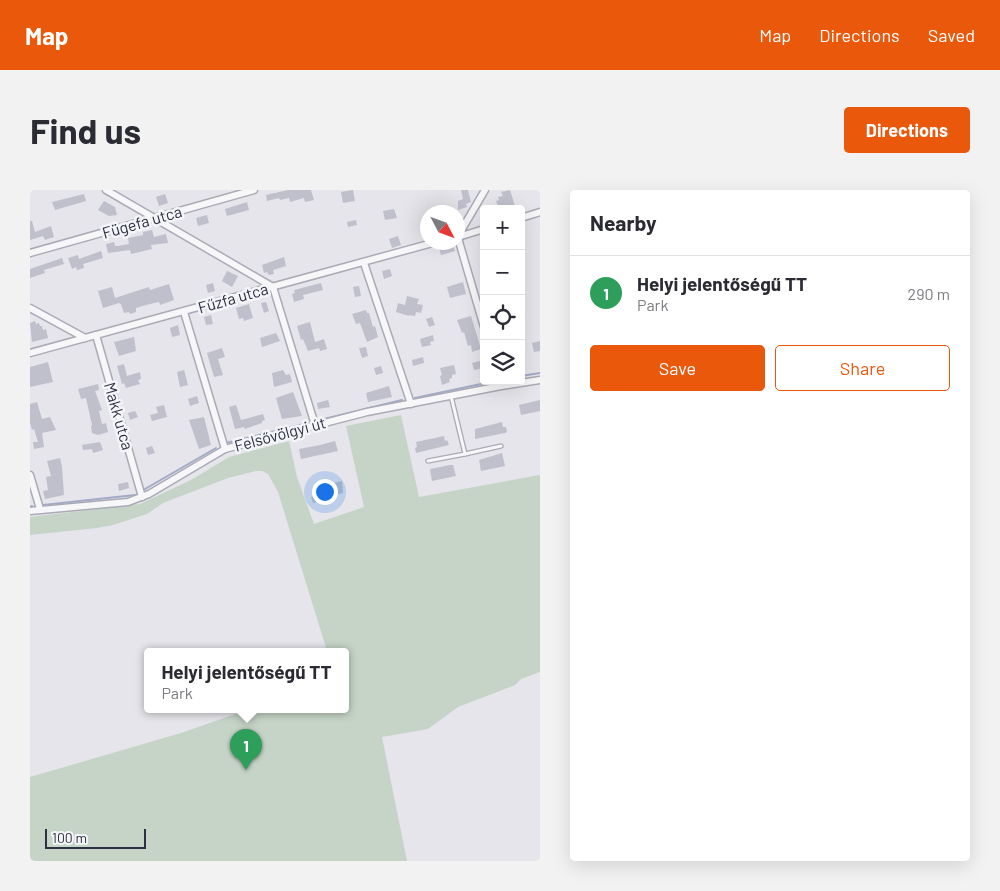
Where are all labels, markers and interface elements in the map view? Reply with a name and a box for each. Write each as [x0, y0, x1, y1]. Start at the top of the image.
text: Map [25, 21, 68, 50]
text: Map [759, 24, 791, 46]
text: Directions [819, 24, 900, 46]
text: Saved [928, 24, 975, 46]
button: Directions [844, 107, 970, 153]
text: Find us [30, 109, 141, 151]
street label: Fügefa utca [100, 201, 184, 242]
north arrow [420, 205, 465, 250]
map controls [480, 205, 525, 385]
button: + [480, 205, 525, 250]
text: Nearby [590, 210, 656, 235]
button: − [480, 250, 525, 295]
text: Helyi jelentőségű TT [637, 272, 807, 295]
street label: Fűzfa utca [196, 278, 270, 317]
text: 1 [603, 284, 609, 303]
text: 290 m [908, 284, 950, 303]
button: locate [480, 295, 525, 340]
text: Park [637, 295, 668, 314]
button: layers [480, 340, 525, 385]
button: Save [590, 345, 765, 391]
button: Share [775, 345, 950, 391]
street label: Makk utca [101, 380, 138, 452]
street label: Felsővölgyi út [232, 412, 328, 455]
your location [312, 479, 338, 505]
popup [144, 648, 349, 713]
text: Helyi jelentőségű TT [161, 660, 332, 683]
text: Park [161, 683, 193, 702]
pin: 1 [230, 729, 262, 770]
scale bar [45, 826, 146, 849]
text: 100 m [52, 829, 87, 846]

